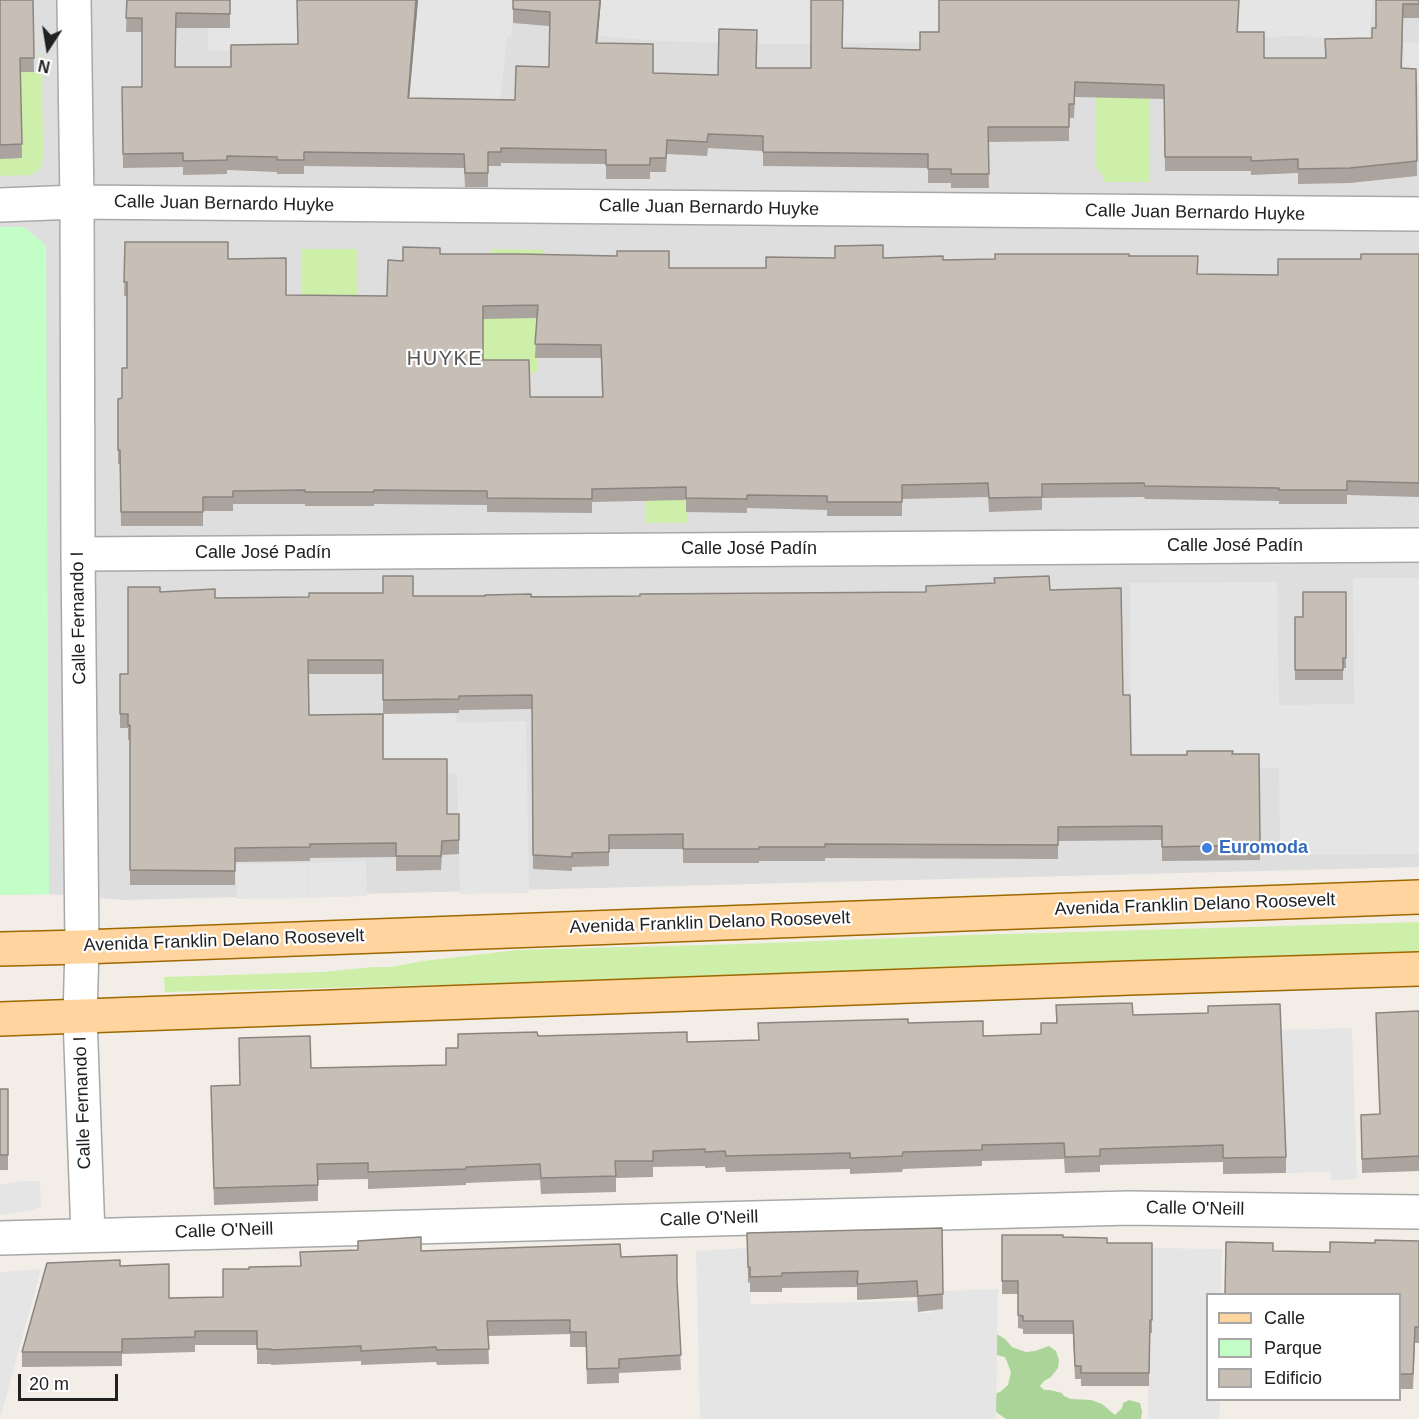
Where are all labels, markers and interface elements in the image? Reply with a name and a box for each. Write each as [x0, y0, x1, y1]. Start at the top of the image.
north arrow [18, 18, 78, 78]
text: N [37, 57, 52, 76]
street label: Calle Juan Bernardo Huyke [114, 191, 334, 217]
street label: Calle Juan Bernardo Huyke [599, 195, 819, 221]
street label: Calle Juan Bernardo Huyke [1085, 200, 1305, 226]
district label: HUYKE [407, 347, 483, 371]
street label: Calle José Padín [1167, 535, 1303, 557]
street label: Calle José Padín [681, 538, 817, 560]
street label: Calle José Padín [195, 542, 331, 564]
street label: Calle Fernando I [67, 551, 91, 685]
place label: Euromoda [1219, 837, 1308, 859]
marker: Euromoda [1200, 841, 1214, 855]
street label: Avenida Franklin Delano Roosevelt [1054, 889, 1336, 921]
street label: Avenida Franklin Delano Roosevelt [569, 907, 851, 939]
street label: Avenida Franklin Delano Roosevelt [83, 925, 365, 957]
street label: Calle Fernando I [70, 1036, 96, 1170]
street label: Calle O'Neill [1146, 1197, 1244, 1221]
street label: Calle O'Neill [659, 1206, 759, 1232]
street label: Calle O'Neill [174, 1218, 274, 1244]
legend [1206, 1293, 1401, 1401]
text: Calle [1264, 1308, 1305, 1328]
text: Parque [1264, 1338, 1322, 1358]
scale bar [21, 1362, 122, 1400]
text: Edificio [1264, 1368, 1322, 1388]
text: 20 m [29, 1374, 69, 1394]

